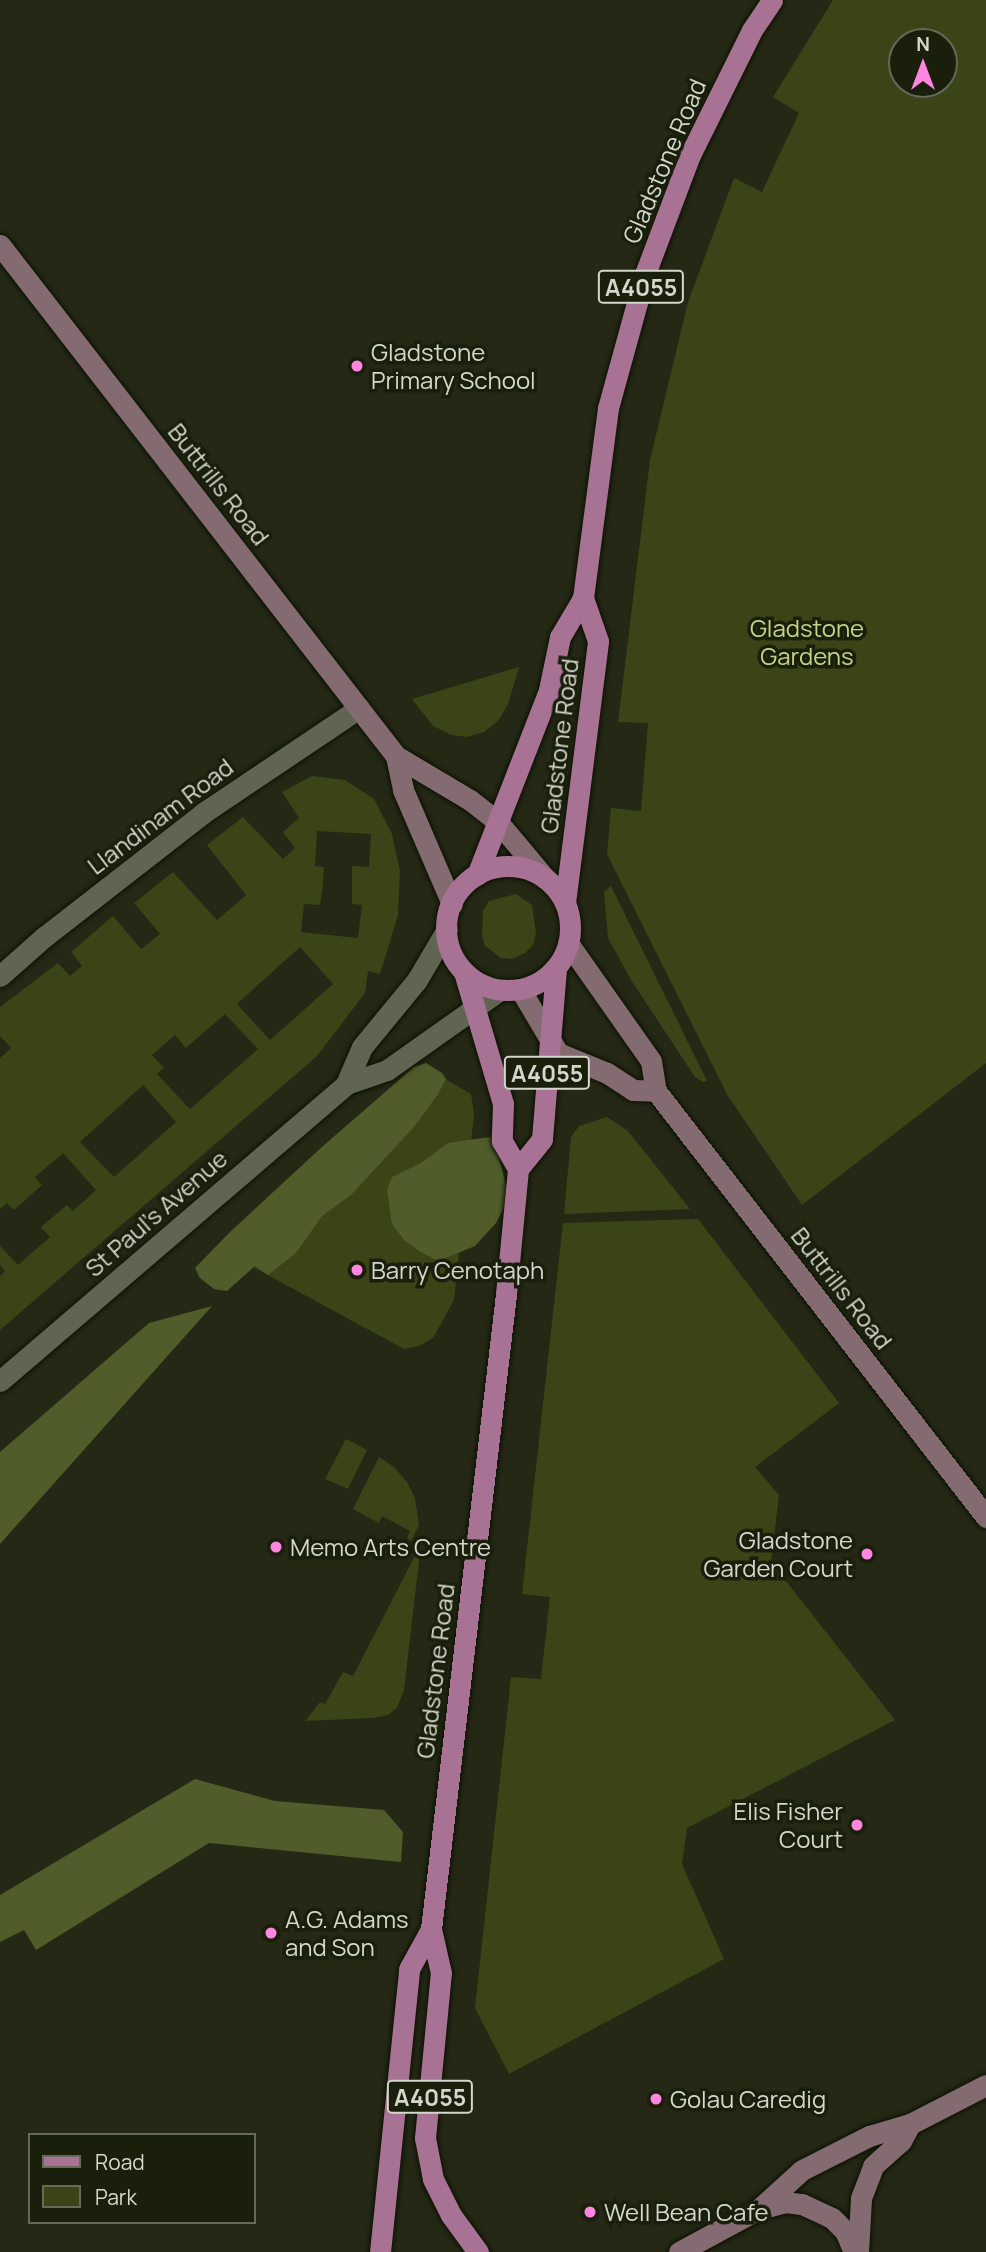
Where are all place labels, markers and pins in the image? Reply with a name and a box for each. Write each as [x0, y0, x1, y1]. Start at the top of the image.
place label: Gladstone Primary School [371, 338, 536, 394]
marker: Gladstone Primary School [349, 358, 365, 374]
place label: Barry Cenotaph [371, 1256, 544, 1284]
marker: Barry Cenotaph [349, 1262, 365, 1278]
place label: Gladstone Garden Court [704, 1526, 853, 1582]
place label: Memo Arts Centre [290, 1533, 491, 1561]
marker: Memo Arts Centre [268, 1539, 284, 1555]
marker: Gladstone Garden Court [859, 1546, 875, 1562]
place label: Elis Fisher Court [733, 1797, 843, 1853]
marker: Elis Fisher Court [849, 1817, 865, 1833]
place label: A.G. Adams and Son [285, 1905, 409, 1961]
marker: A.G. Adams and Son [263, 1925, 279, 1941]
place label: Golau Caredig [670, 2085, 826, 2113]
marker: Golau Caredig [648, 2091, 664, 2107]
place label: Well Bean Cafe [604, 2198, 768, 2226]
marker: Well Bean Cafe [582, 2204, 598, 2220]

